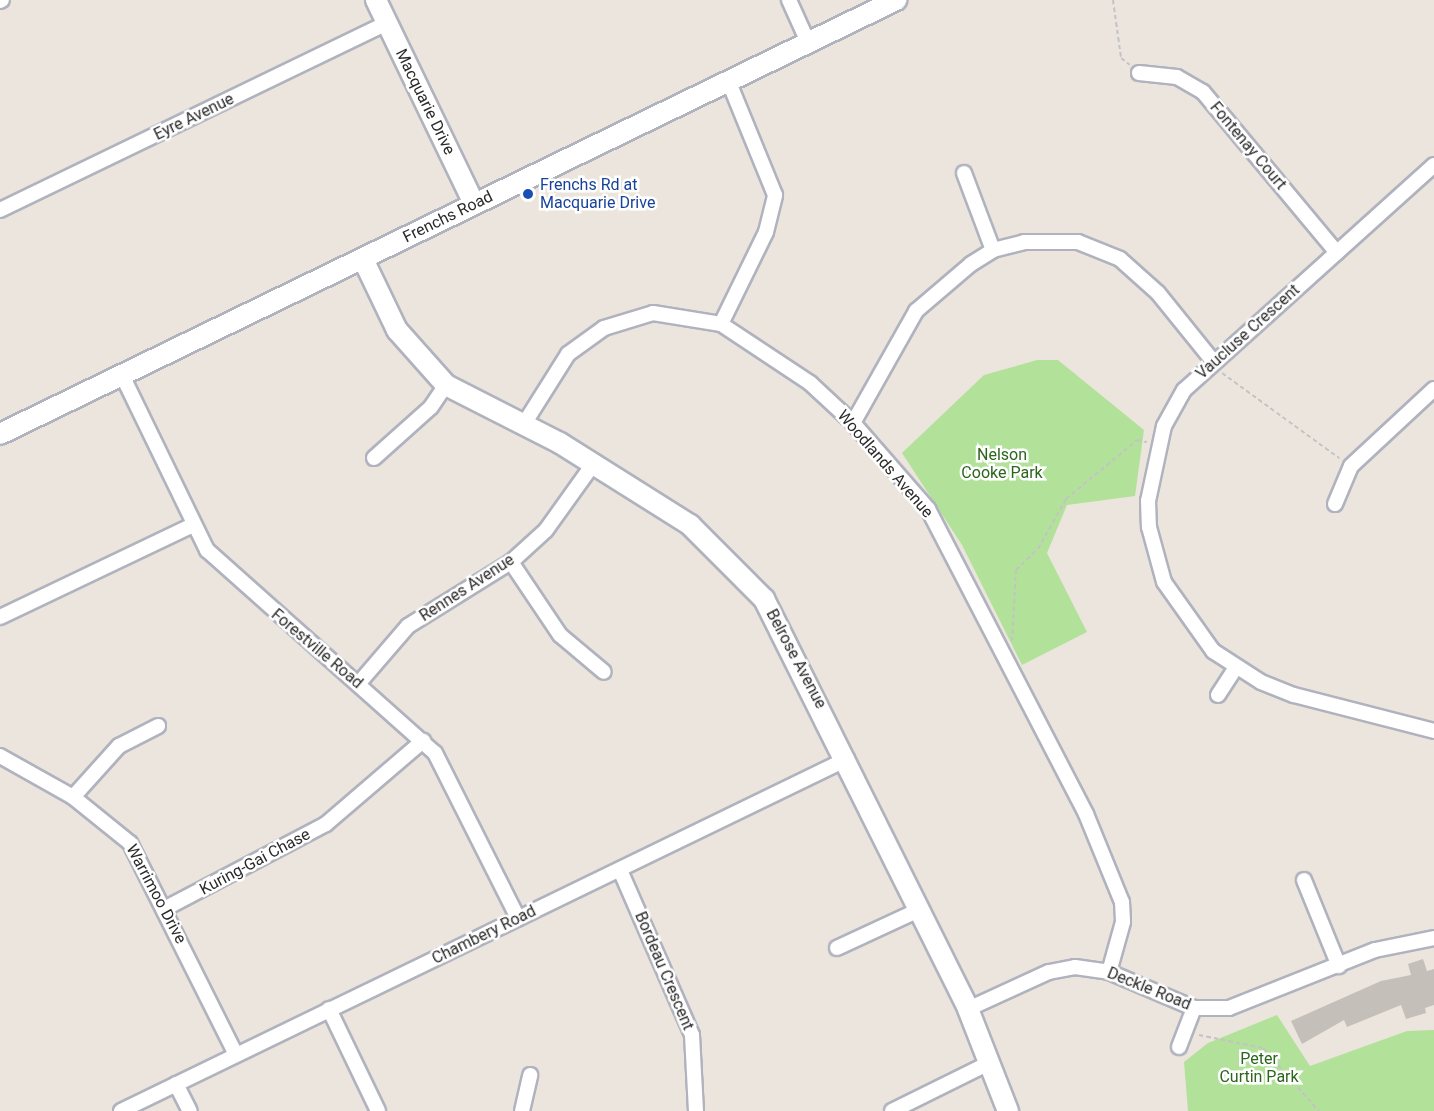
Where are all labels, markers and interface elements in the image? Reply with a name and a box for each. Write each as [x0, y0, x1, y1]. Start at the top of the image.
street label: Macquarie Drive [391, 46, 459, 158]
street label: Eyre Avenue [151, 89, 237, 145]
street label: Fontenay Court [1206, 98, 1290, 194]
place label: Frenchs Rd at Macquarie Drive [540, 175, 655, 213]
street label: Frenchs Road [400, 187, 496, 247]
marker: Frenchs Rd at Macquarie Drive [521, 187, 535, 201]
street label: Vaucluse Crescent [1192, 281, 1304, 383]
street label: Woodlands Avenue [833, 406, 937, 522]
park label: Nelson Cooke Park [961, 445, 1043, 483]
street label: Rennes Avenue [416, 550, 518, 626]
street label: Forestville Road [267, 605, 367, 693]
street label: Belrose Avenue [762, 606, 830, 712]
street label: Kuring-Gai Chase [196, 825, 314, 899]
street label: Warrimoo Drive [122, 841, 190, 947]
street label: Chambery Road [429, 902, 539, 968]
street label: Bordeau Crescent [630, 909, 698, 1033]
street label: Deckle Road [1104, 964, 1194, 1014]
park label: Peter Curtin Park [1219, 1049, 1299, 1087]

